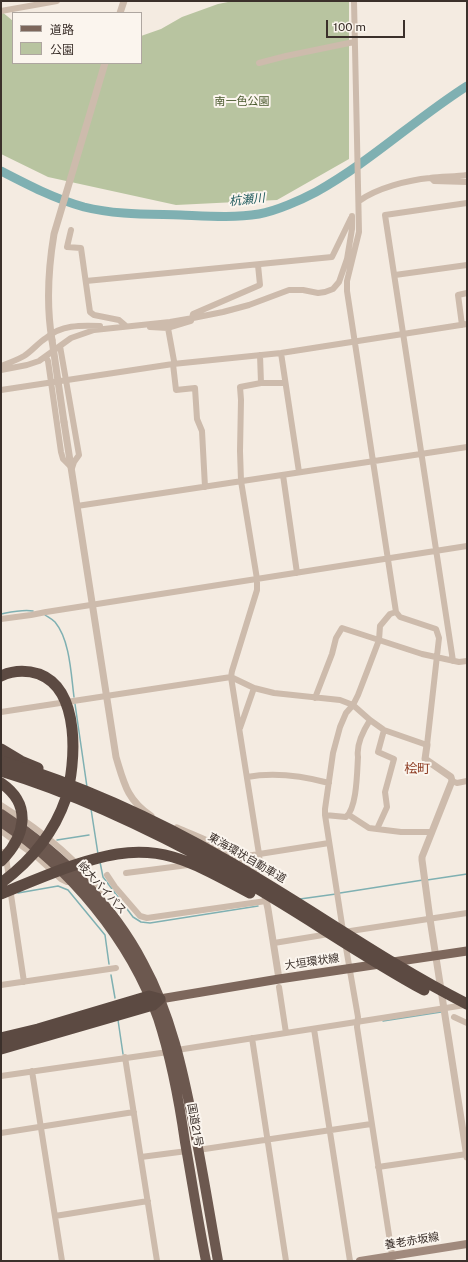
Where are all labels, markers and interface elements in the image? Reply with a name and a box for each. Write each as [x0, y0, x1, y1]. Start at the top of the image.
legend [12, 12, 142, 64]
scale bar [328, 12, 407, 38]
text: 100 m [333, 20, 366, 34]
text: 道路 [50, 23, 74, 37]
text: 公園 [50, 43, 74, 57]
park label: 南一色公園 [215, 95, 269, 109]
water label: 杭瀬川 [228, 191, 266, 209]
district label: 桧町 [404, 761, 430, 777]
street label: 東海環状自動車道 [206, 830, 288, 886]
street label: 岐大バイパス [75, 859, 129, 917]
street label: 大垣環状線 [284, 952, 340, 972]
street label: 国道21号 [185, 1102, 205, 1148]
street label: 養老赤坂線 [384, 1230, 440, 1252]

